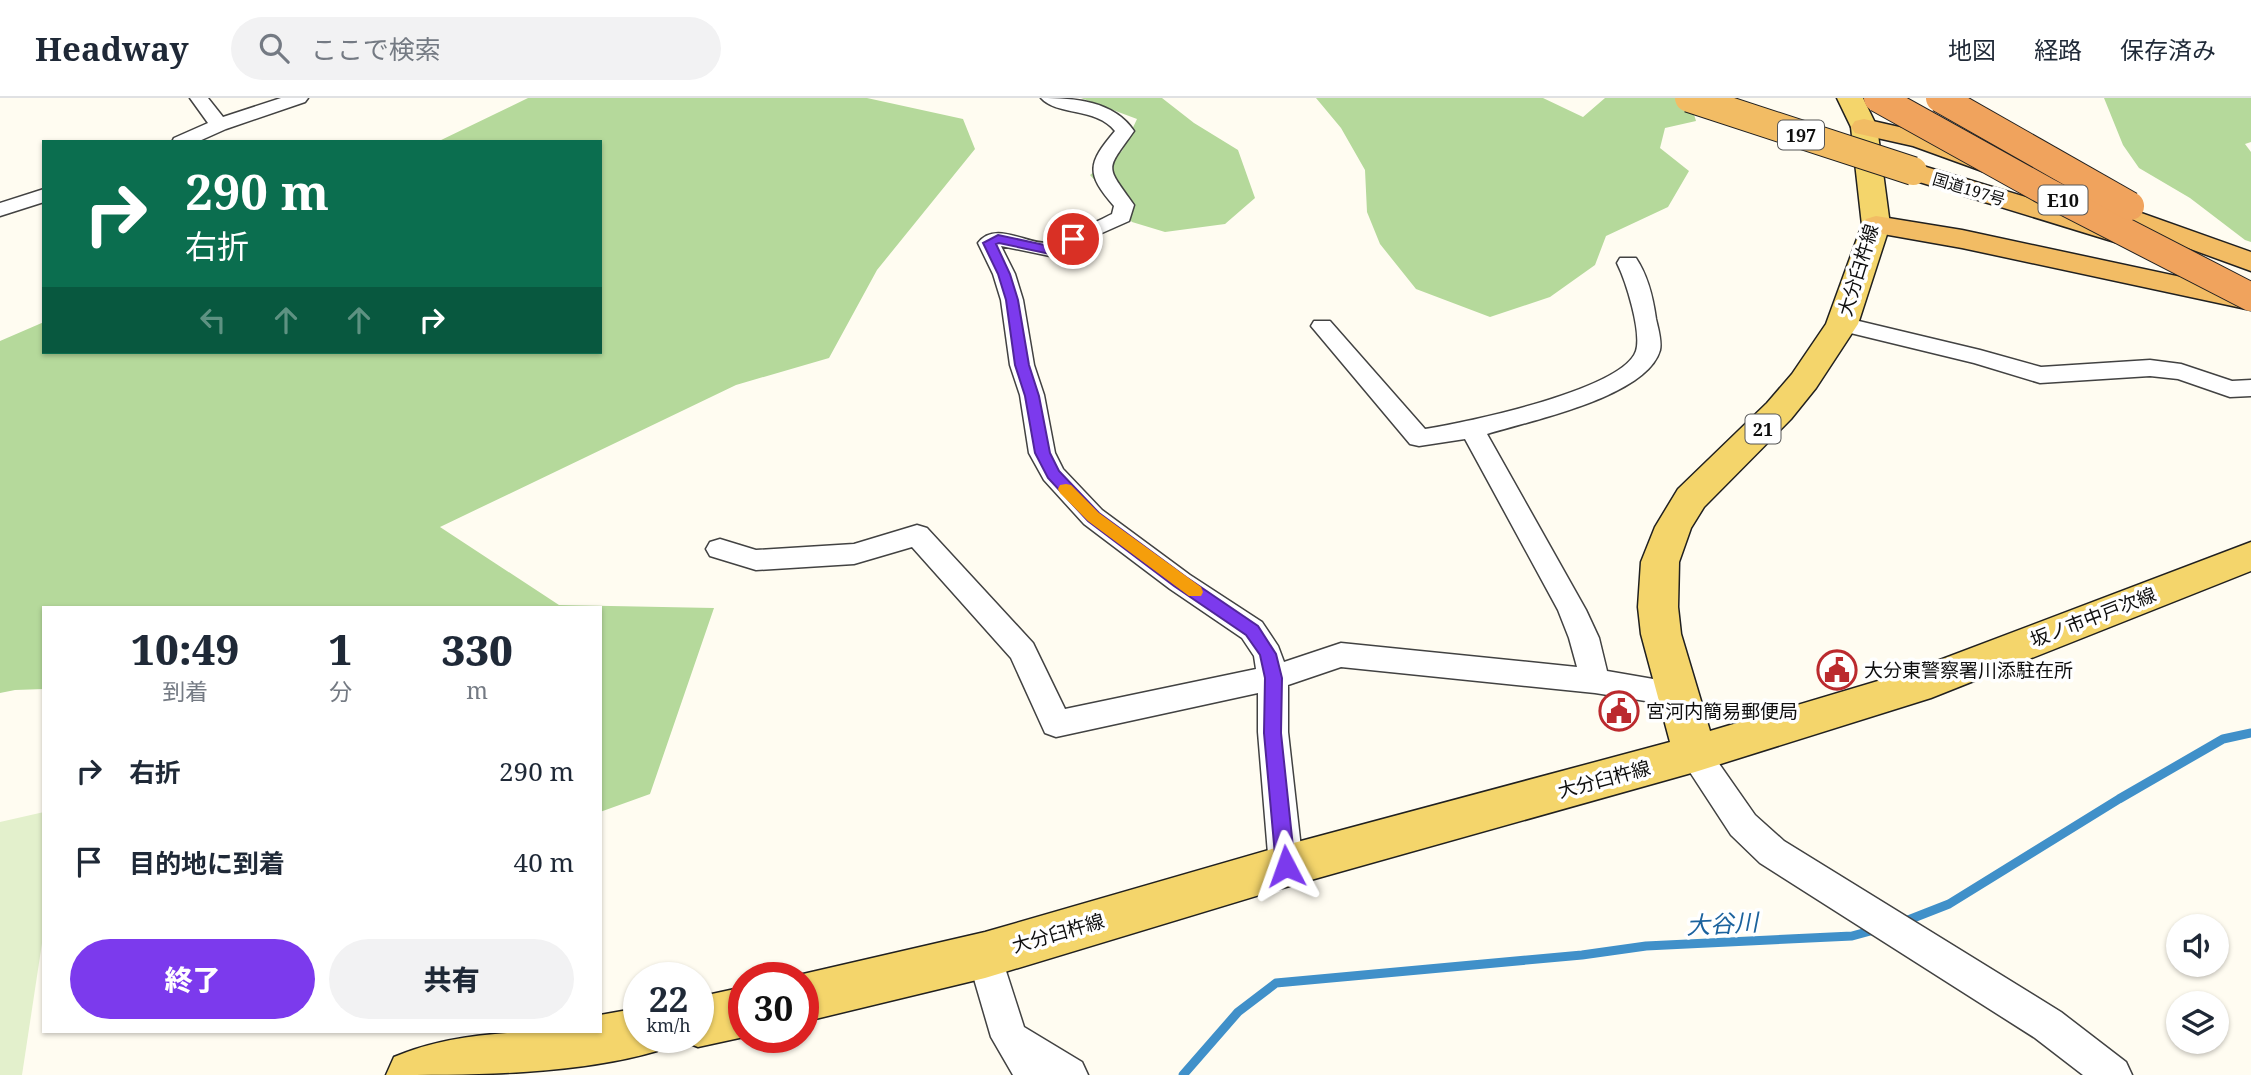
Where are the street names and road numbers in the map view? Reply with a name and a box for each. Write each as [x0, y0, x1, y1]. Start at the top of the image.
road number: 197 [1778, 120, 1824, 150]
street label: 国道197号 [1930, 168, 2008, 210]
road number: E10 [2038, 186, 2088, 214]
street label: 大分臼杵線 [1832, 221, 1884, 319]
road number: 21 [1746, 414, 1780, 444]
street label: 坂ノ市中戸次線 [2026, 581, 2160, 653]
street label: 大分臼杵線 [1555, 754, 1653, 804]
street label: 大分臼杵線 [1009, 907, 1107, 959]

